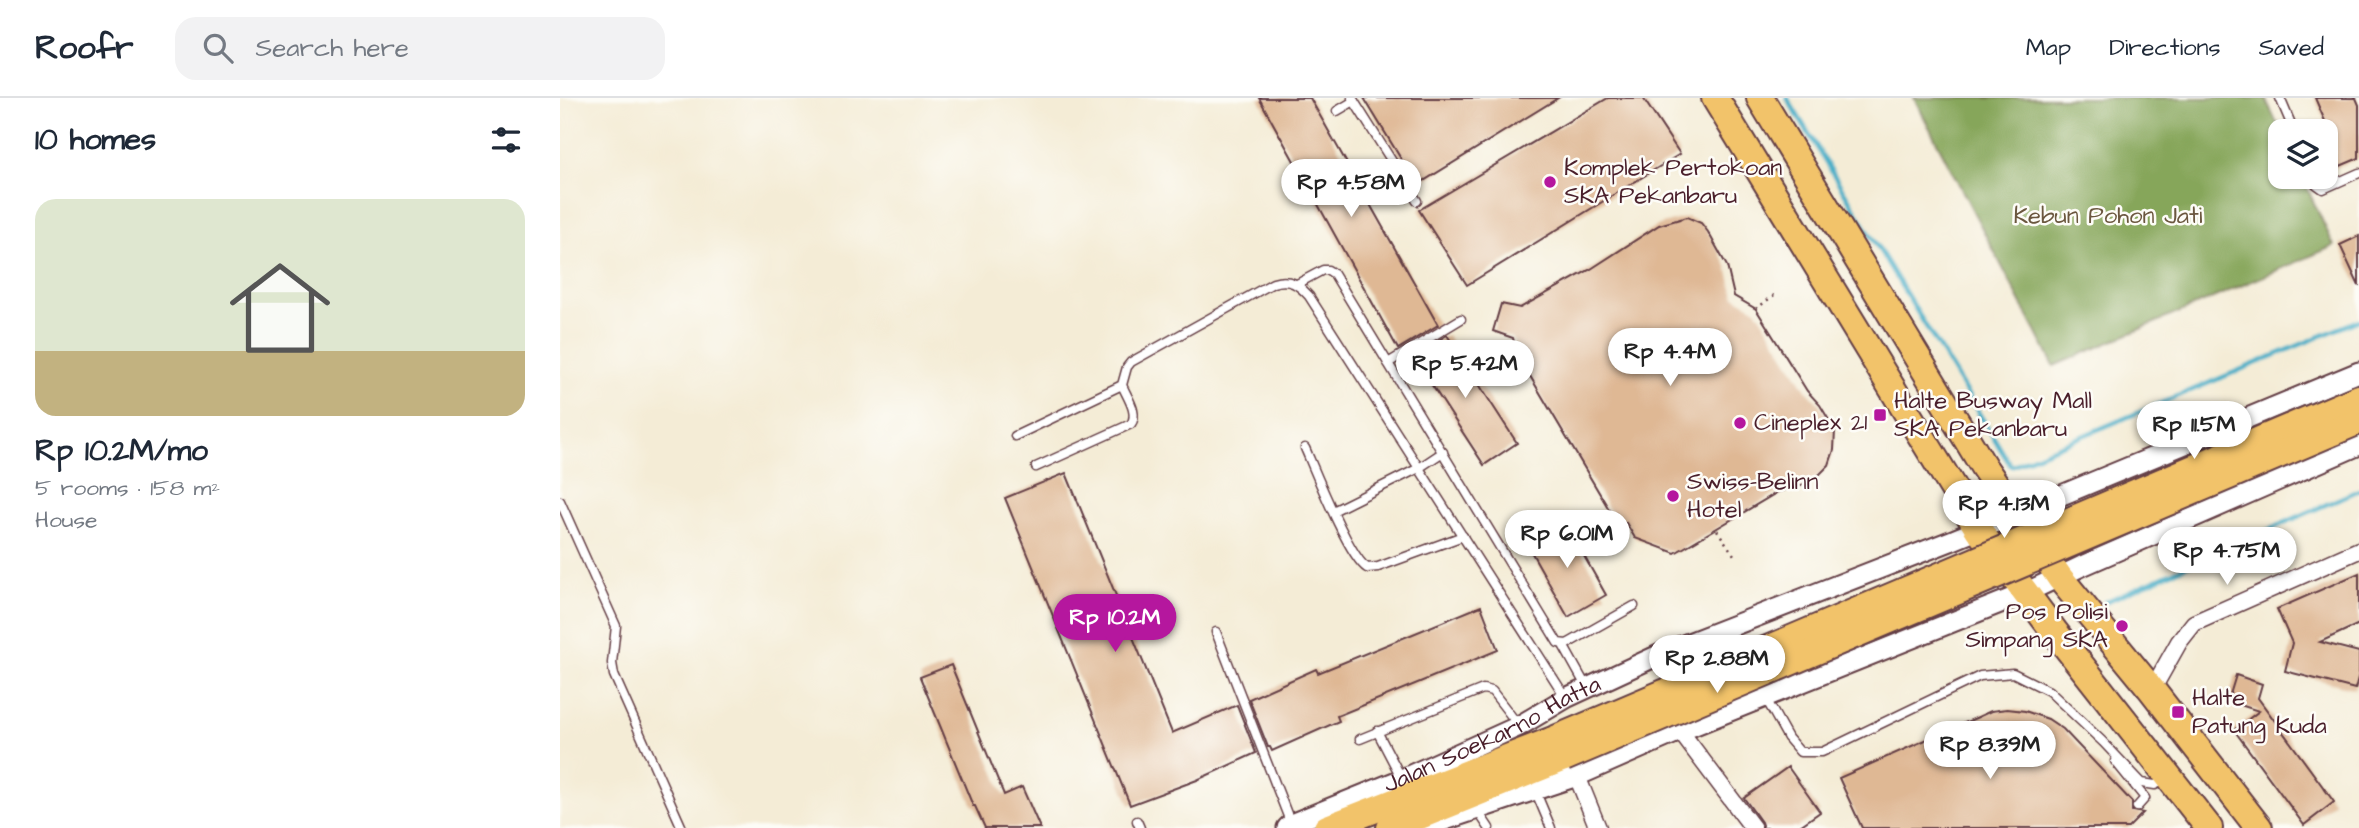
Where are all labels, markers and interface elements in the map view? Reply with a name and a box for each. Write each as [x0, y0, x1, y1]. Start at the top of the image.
search box [175, 17, 665, 80]
text: Roofr [35, 25, 133, 71]
icon: search [199, 29, 237, 67]
text: Search here [255, 30, 409, 66]
text: Map [2026, 31, 2071, 65]
text: Directions [2109, 31, 2221, 65]
text: Saved [2259, 31, 2324, 65]
text: 10 homes [35, 119, 156, 161]
map controls [2268, 119, 2338, 189]
button: layers [2268, 119, 2338, 189]
icon: filters [487, 121, 525, 159]
place label: Komplek Pertokoan SKA Pekanbaru [1564, 151, 1782, 213]
pin: Rp 4.58M [1279, 159, 1423, 219]
text: Rp 4.58M [1297, 166, 1405, 198]
marker: Komplek Pertokoan SKA Pekanbaru [1542, 174, 1558, 190]
park label: Kebun Pohon Jati [2014, 199, 2203, 233]
icon: home [217, 245, 343, 371]
pin: Rp 4.4M [1605, 328, 1735, 388]
text: Rp 4.4M [1624, 335, 1716, 367]
pin: Rp 5.42M [1393, 341, 1537, 400]
text: Rp 5.42M [1412, 347, 1518, 379]
place label: Halte Busway Mall SKA Pekanbaru [1894, 384, 2092, 446]
pin: Rp 11.5M [2122, 402, 2266, 461]
place label: Cineplex 21 [1754, 406, 1867, 440]
marker: Halte Busway Mall SKA Pekanbaru [1872, 407, 1888, 423]
text: Rp 11.5M [2153, 408, 2235, 440]
marker: Cineplex 21 [1732, 415, 1748, 431]
text: Rp 10.2M/mo [35, 430, 208, 472]
place label: Swiss-Belinn Hotel [1687, 465, 1818, 527]
text: 5 rooms · 158 m² [35, 472, 220, 504]
pin: Rp 4.13M [1932, 480, 2076, 540]
text: Rp 4.13M [1959, 487, 2049, 519]
marker: Swiss-Belinn Hotel [1665, 488, 1681, 504]
text: House [35, 504, 98, 536]
pin: Rp 6.01M [1495, 510, 1639, 570]
text: Rp 6.01M [1521, 517, 1613, 549]
pin: Rp 4.75M [2155, 528, 2299, 587]
text: Rp 4.75M [2174, 534, 2280, 566]
pin: Rp 10.2M [1043, 594, 1187, 654]
place label: Pos Polisi Simpang SKA [1965, 595, 2108, 658]
text: Rp 10.2M [1069, 601, 1161, 633]
marker: Pos Polisi Simpang SKA [2114, 618, 2130, 634]
pin: Rp 2.88M [1645, 636, 1789, 695]
text: Rp 2.88M [1665, 642, 1769, 674]
street label: Jalan Soekarno Hatta [1378, 667, 1606, 802]
place label: Halte Patung Kuda [2192, 681, 2327, 744]
marker: Halte Patung Kuda [2170, 704, 2186, 720]
pin: Rp 8.39M [1918, 722, 2062, 781]
text: Rp 8.39M [1940, 728, 2040, 760]

